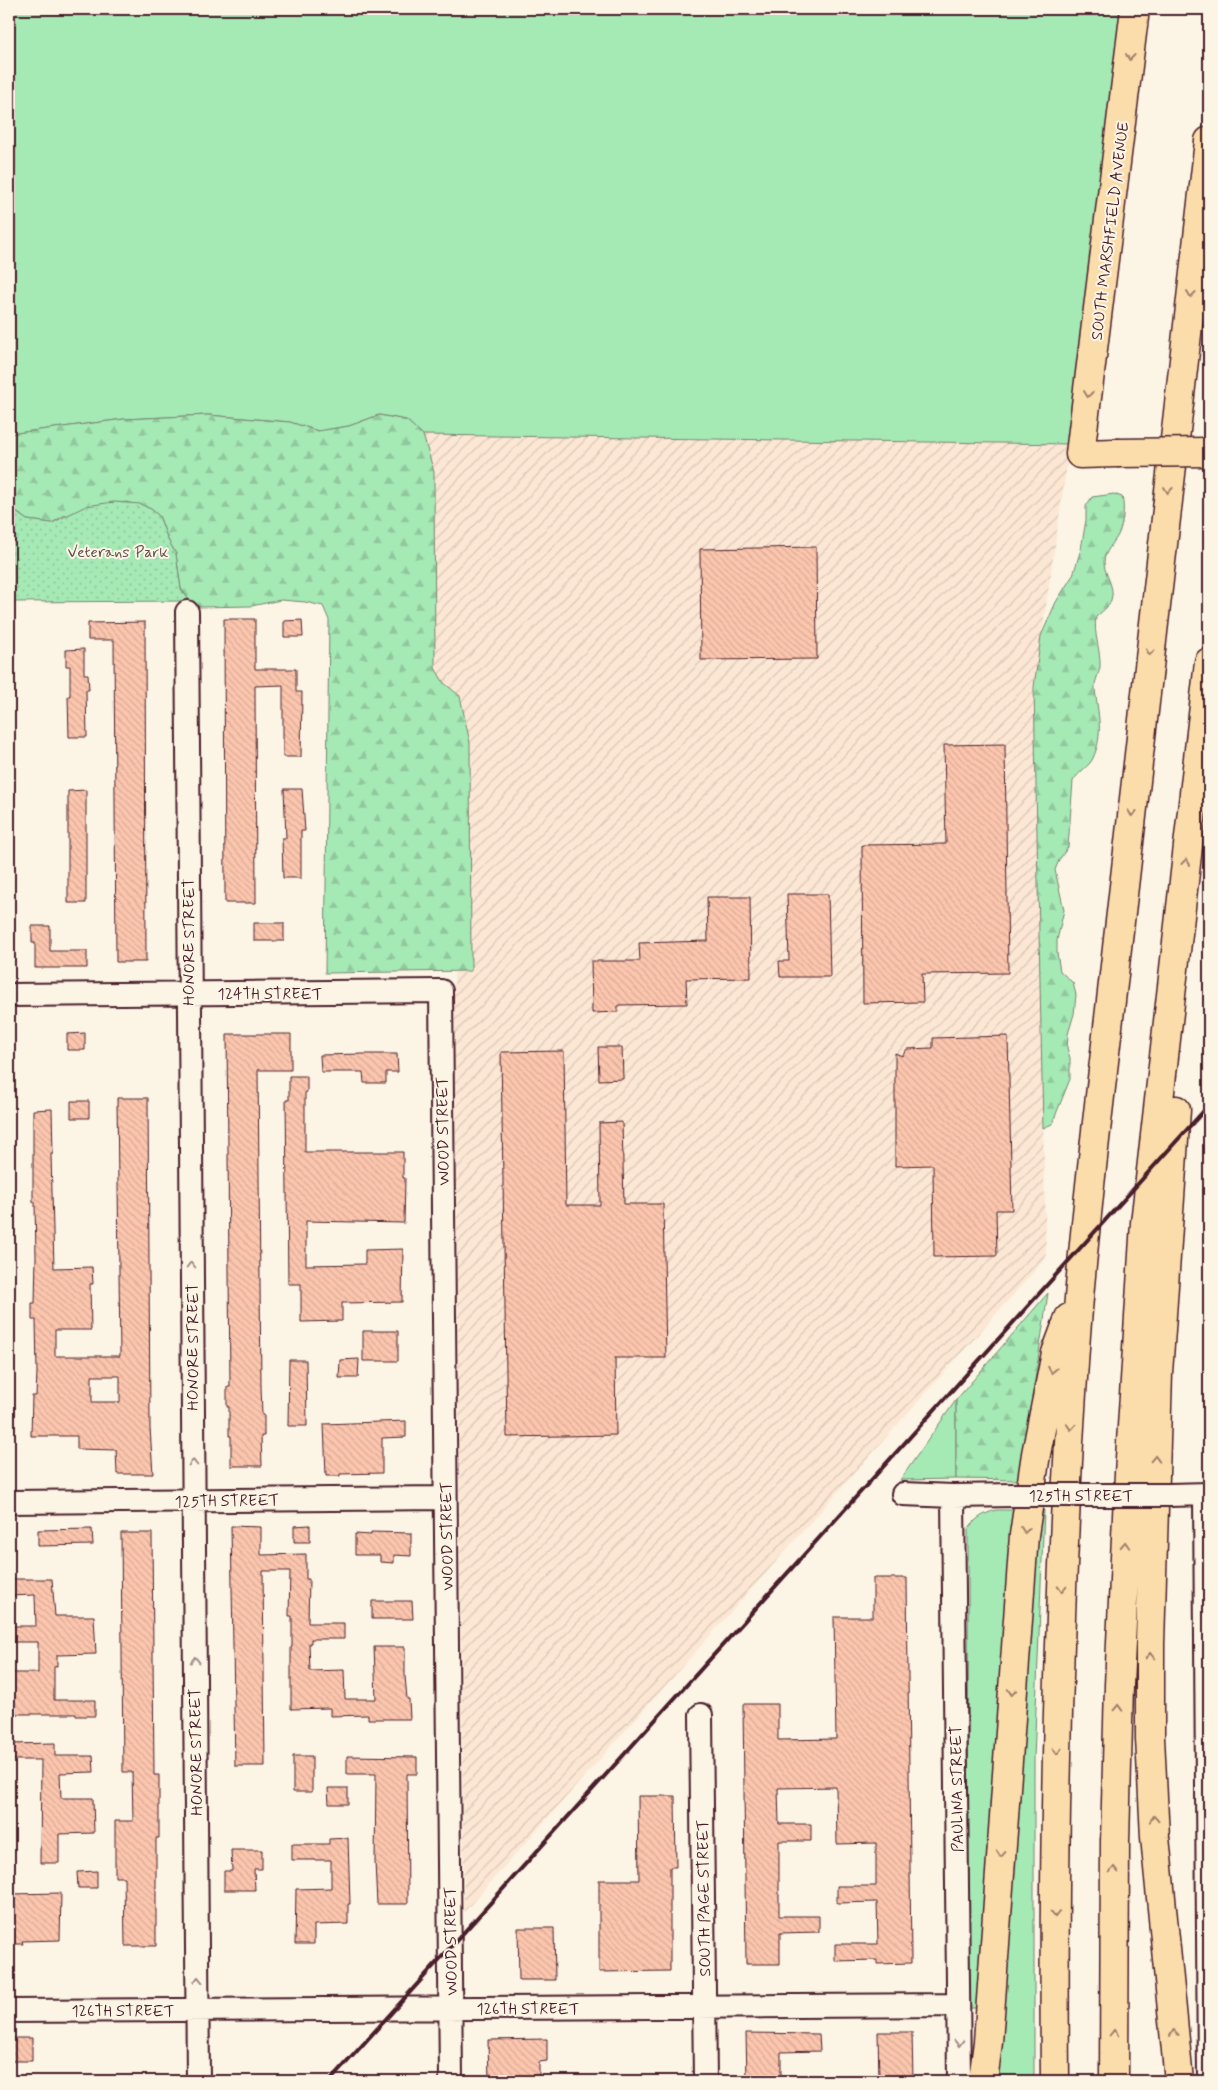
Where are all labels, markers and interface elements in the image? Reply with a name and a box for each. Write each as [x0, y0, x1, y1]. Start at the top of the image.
one-way arrow [1125, 53, 1136, 61]
street label: SOUTH MARSHFIELD AVENUE [1087, 121, 1134, 342]
one-way arrow [1186, 290, 1197, 298]
one-way arrow [1083, 390, 1094, 398]
one-way arrow [1163, 487, 1174, 495]
park label: Veterans Park [68, 542, 168, 563]
one-way arrow [1145, 648, 1156, 656]
one-way arrow [1127, 809, 1138, 817]
one-way arrow [1180, 858, 1191, 866]
street label: HONORE STREET [179, 878, 200, 1006]
street label: 124TH STREET [217, 984, 323, 1005]
street label: WOOD STREET [432, 1076, 455, 1186]
one-way arrow [186, 1261, 196, 1268]
street label: HONORE STREET [183, 1283, 204, 1411]
one-way arrow [1048, 1365, 1058, 1374]
one-way arrow [1066, 1423, 1077, 1431]
one-way arrow [1150, 1455, 1161, 1463]
one-way arrow [188, 1458, 198, 1466]
street label: WOOD STREET [436, 1481, 459, 1591]
street label: 125TH STREET [1029, 1486, 1133, 1507]
street label: 125TH STREET [175, 1490, 279, 1513]
one-way arrow [1020, 1526, 1031, 1534]
one-way arrow [1120, 1541, 1131, 1549]
one-way arrow [1057, 1586, 1067, 1593]
one-way arrow [1145, 1652, 1155, 1660]
one-way arrow [189, 1656, 200, 1664]
street label: HONORE STREET [185, 1688, 208, 1816]
one-way arrow [1007, 1688, 1018, 1696]
one-way arrow [1113, 1703, 1123, 1711]
street label: PAULINA STREET [946, 1725, 969, 1852]
one-way arrow [1051, 1748, 1062, 1756]
one-way arrow [1148, 1815, 1159, 1823]
street label: SOUTH PAGE STREET [693, 1819, 716, 1977]
one-way arrow [995, 1850, 1006, 1858]
one-way arrow [1109, 1866, 1119, 1874]
street label: WOOD STREET [440, 1886, 463, 1996]
one-way arrow [1050, 1910, 1060, 1918]
one-way arrow [193, 1976, 203, 1984]
street label: 126TH STREET [476, 1999, 580, 2020]
street label: 126TH STREET [71, 2001, 175, 2022]
one-way arrow [1109, 2028, 1119, 2036]
one-way arrow [1169, 2028, 1180, 2036]
one-way arrow [953, 2039, 964, 2047]

